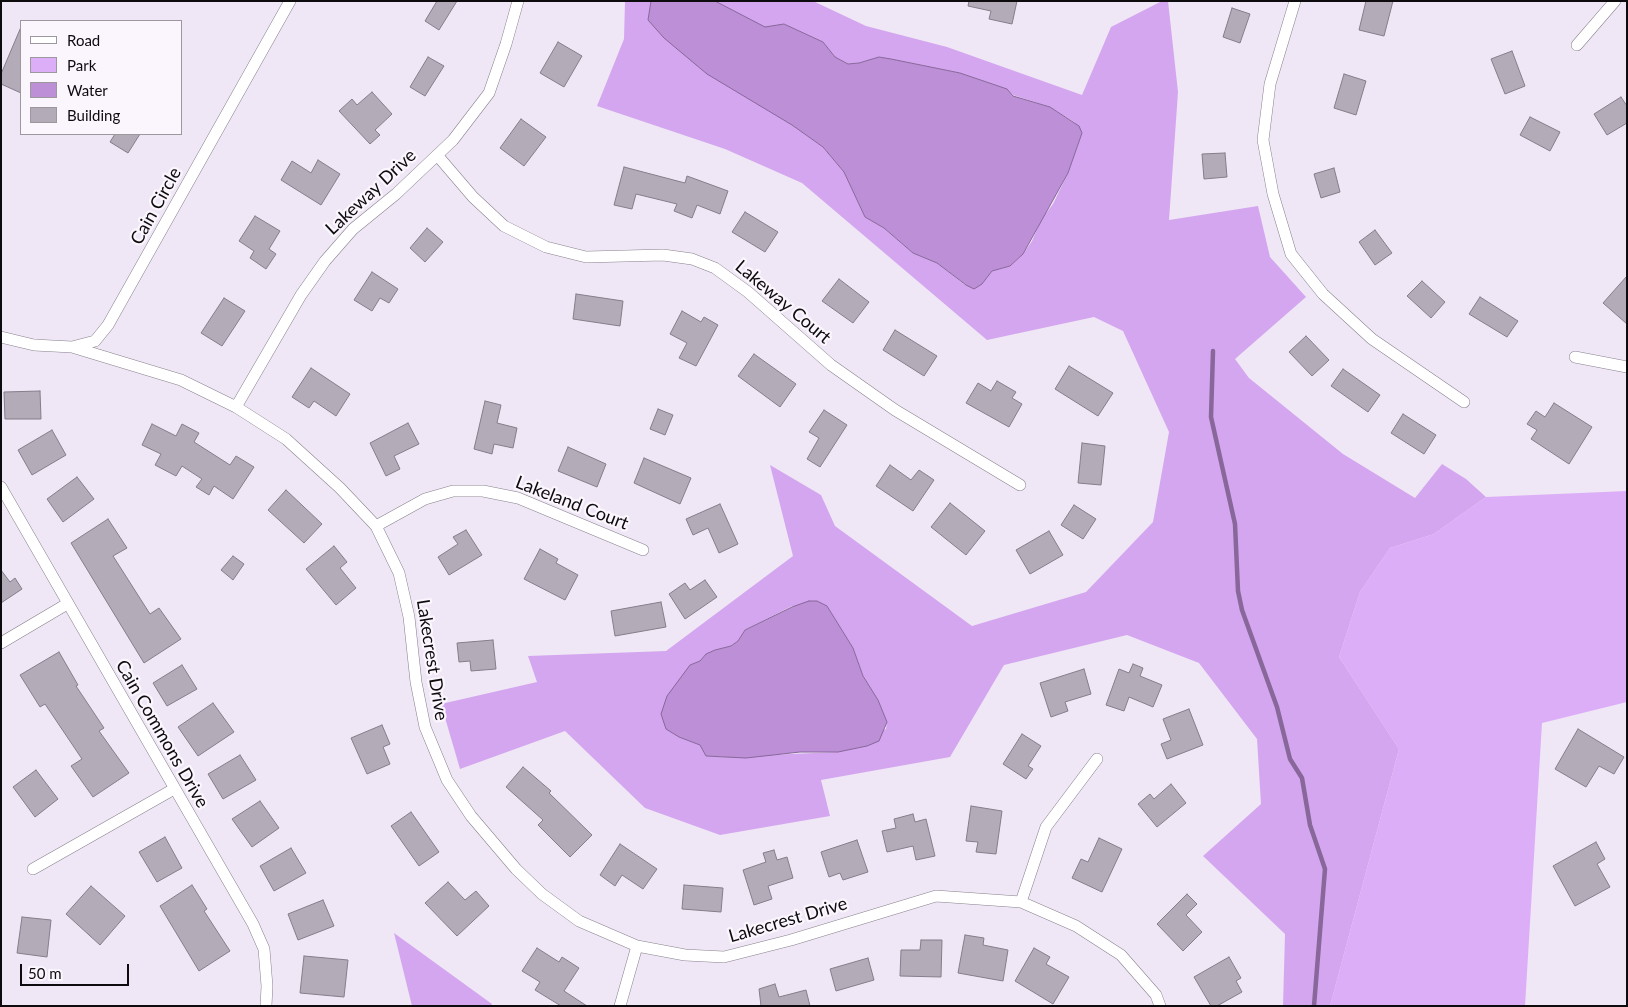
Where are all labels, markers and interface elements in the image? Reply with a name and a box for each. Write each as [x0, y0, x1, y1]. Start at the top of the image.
legend [20, 20, 182, 135]
text: Road [67, 31, 100, 49]
text: Park [67, 56, 96, 74]
text: Water [67, 81, 108, 99]
text: Building [67, 106, 120, 124]
street label: Lakeway Drive [321, 145, 421, 239]
street label: Cain Circle [126, 164, 186, 248]
street label: Lakeway Court [731, 256, 835, 348]
street label: Lakeland Court [512, 472, 632, 534]
street label: Lakecrest Drive [412, 598, 452, 722]
street label: Cain Commons Drive [111, 656, 213, 812]
street label: Lakecrest Drive [726, 893, 850, 947]
scale bar [22, 954, 131, 986]
text: 50 m [28, 964, 62, 982]

